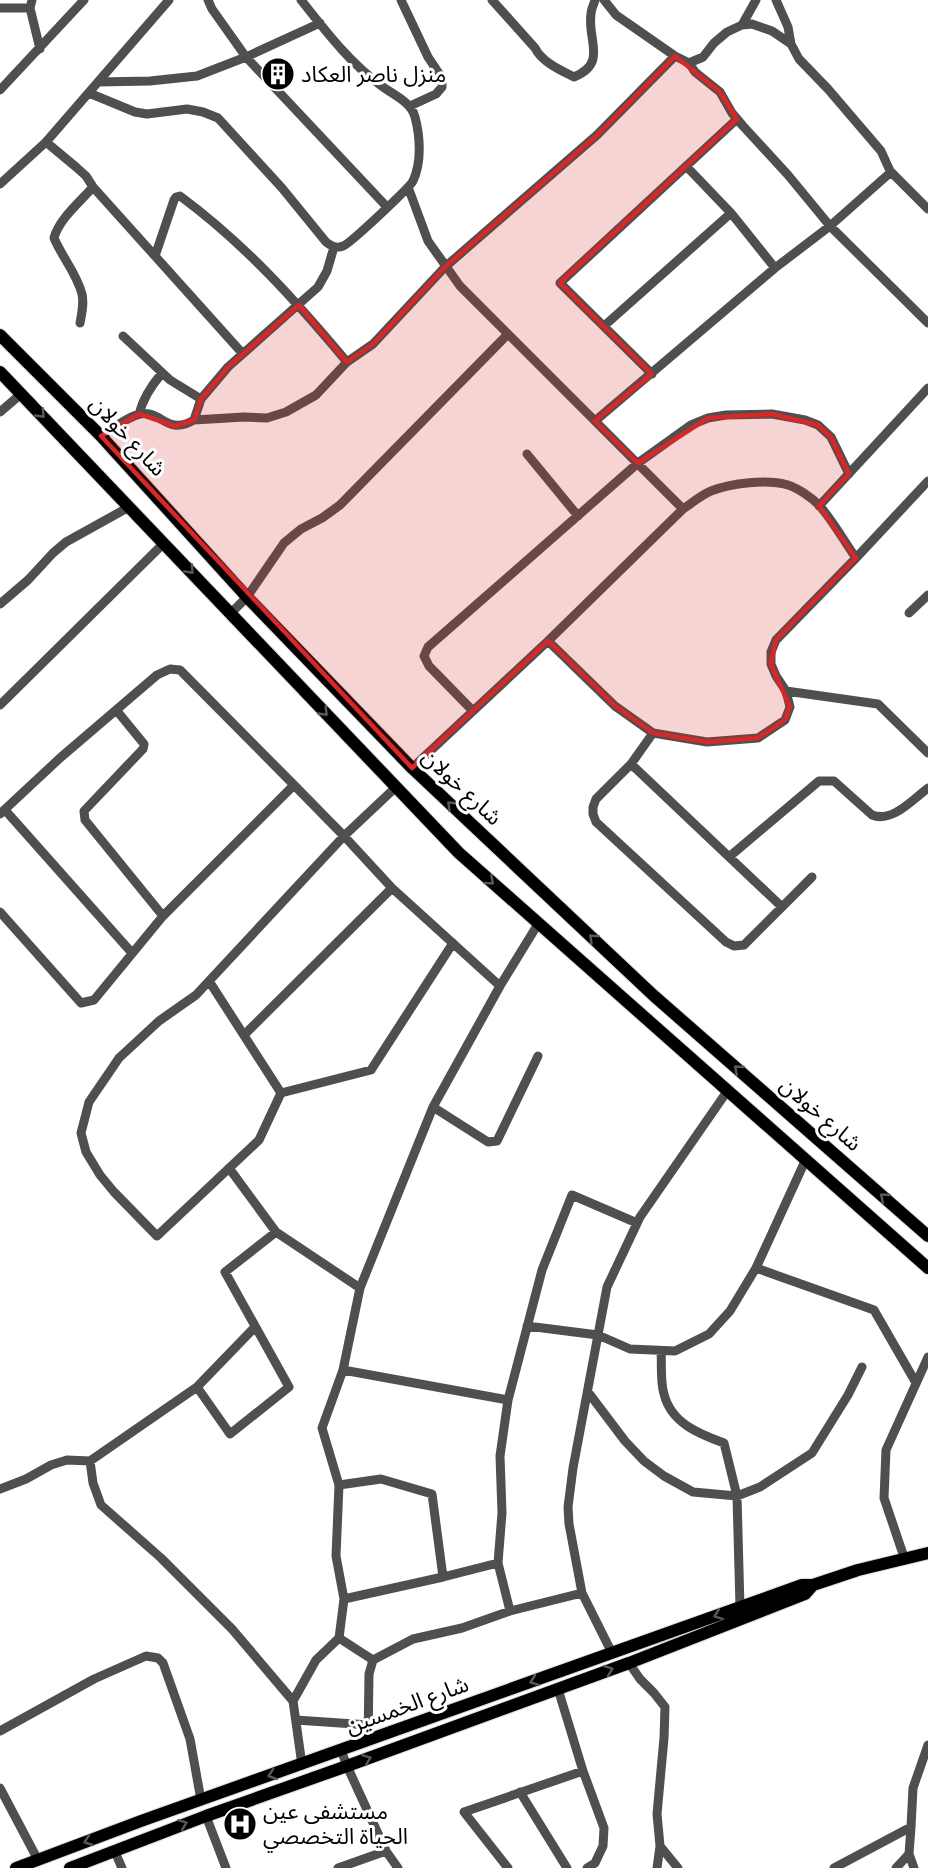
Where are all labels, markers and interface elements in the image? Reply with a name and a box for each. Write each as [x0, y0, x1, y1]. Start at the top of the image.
building icon: منزل ناصر العكاد [260, 56, 296, 92]
place label: منزل ناصر العكاد [301, 61, 446, 88]
street label: شارع خولان [82, 390, 172, 484]
one-way arrow [33, 407, 44, 418]
one-way arrow [183, 564, 194, 574]
one-way arrow [317, 706, 328, 716]
street label: شارع خولان [414, 743, 508, 833]
one-way arrow [447, 801, 458, 812]
one-way arrow [483, 874, 494, 885]
one-way arrow [589, 934, 599, 945]
one-way arrow [734, 1065, 744, 1076]
street label: شارع خولان [773, 1071, 867, 1159]
one-way arrow [880, 1193, 891, 1204]
one-way arrow [713, 1608, 724, 1621]
one-way arrow [603, 1665, 614, 1678]
street label: شارع الخمسين [342, 1670, 473, 1743]
one-way arrow [529, 1674, 540, 1686]
one-way arrow [361, 1753, 372, 1766]
one-way arrow [267, 1768, 278, 1781]
place label: مستشفى عين الحياة التخصصي [263, 1798, 408, 1853]
hospital icon: مستشفى عين الحياة التخصصي [222, 1806, 258, 1842]
one-way arrow [177, 1819, 188, 1831]
one-way arrow [83, 1834, 94, 1846]

